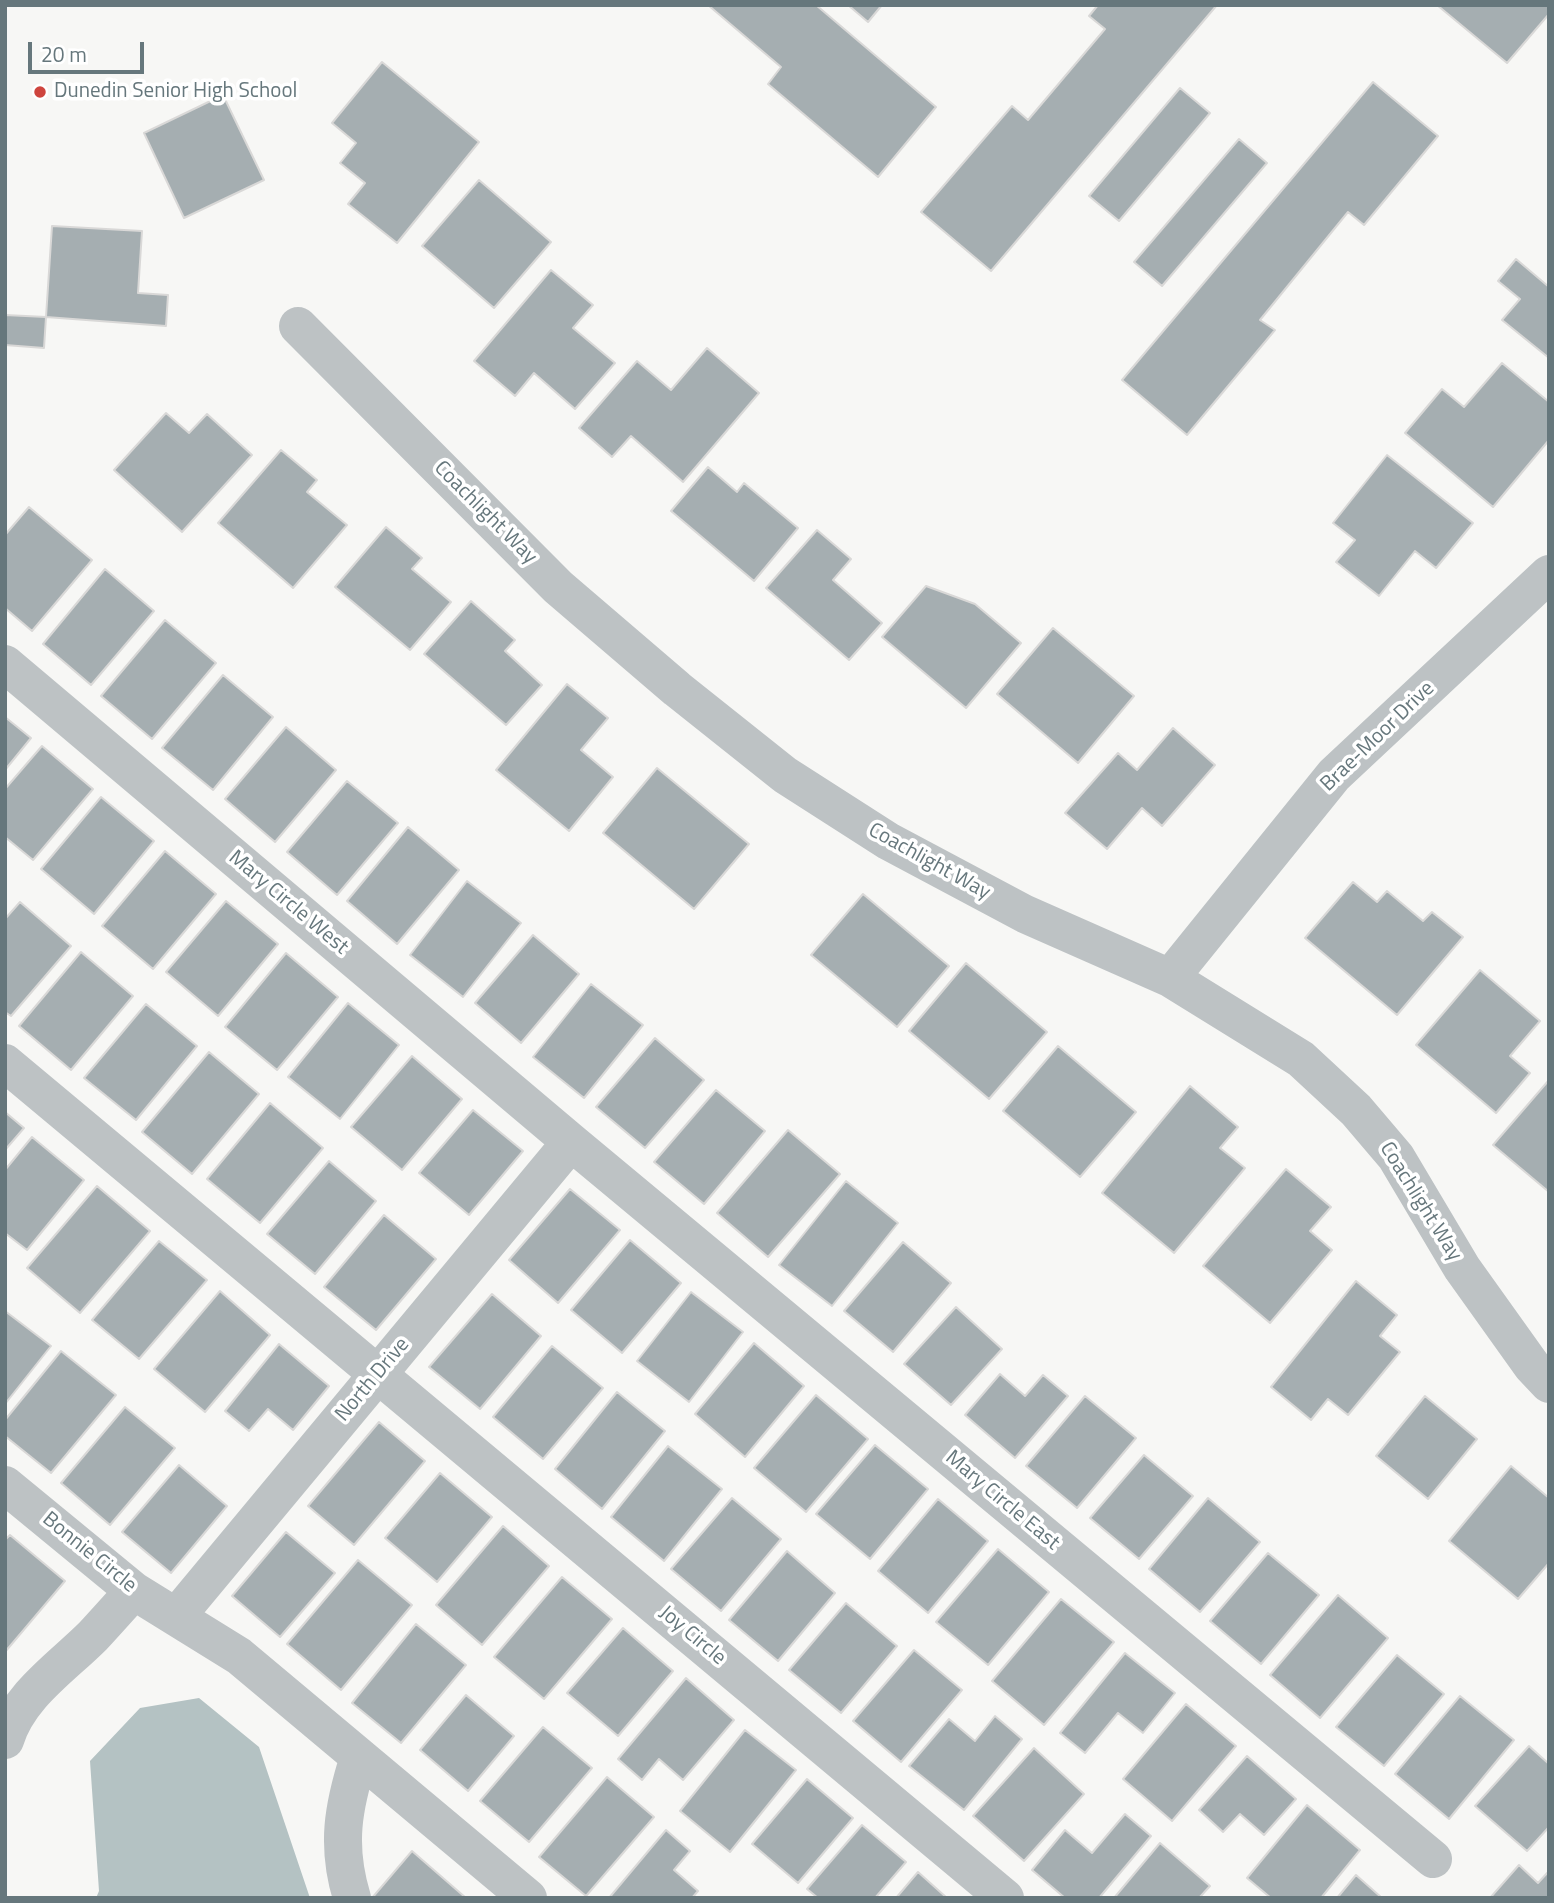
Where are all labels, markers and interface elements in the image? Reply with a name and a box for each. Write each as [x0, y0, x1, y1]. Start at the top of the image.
scale bar [32, 28, 147, 72]
text: 20 m [41, 38, 87, 70]
place label: Dunedin Senior High School [54, 79, 297, 105]
marker: Dunedin Senior High School [32, 84, 48, 100]
street label: Coachlight Way [428, 456, 542, 570]
street label: Brae-Moor Drive [1316, 677, 1440, 797]
street label: Coachlight Way [864, 818, 994, 906]
street label: Mary Circle West [223, 846, 353, 960]
street label: Coachlight Way [1373, 1138, 1467, 1266]
street label: North Drive [331, 1333, 415, 1427]
street label: Mary Circle East [940, 1446, 1064, 1556]
street label: Bonnie Circle [37, 1507, 141, 1599]
street label: Joy Circle [654, 1601, 730, 1671]

